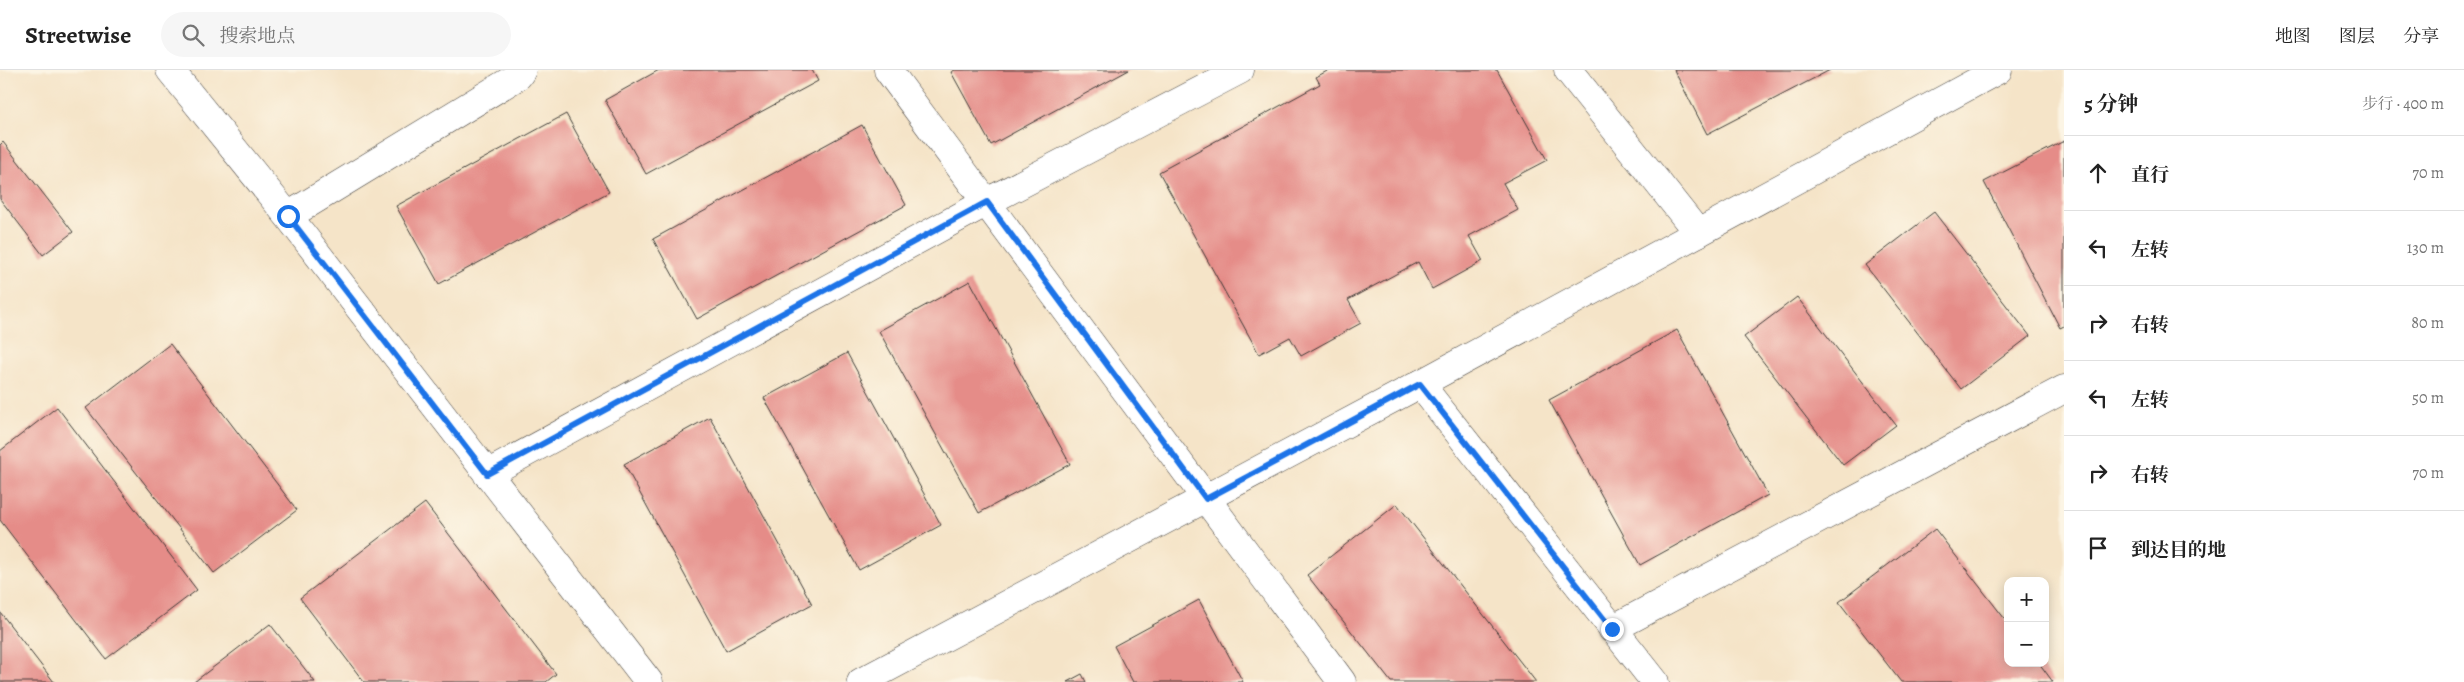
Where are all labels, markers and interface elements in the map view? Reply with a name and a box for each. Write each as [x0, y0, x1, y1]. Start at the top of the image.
search box [161, 12, 511, 57]
text: Streetwise [25, 19, 131, 51]
icon: search [179, 21, 207, 49]
text: 搜索地点 [219, 23, 295, 49]
text: 地图 [2275, 24, 2311, 48]
text: 图层 [2339, 24, 2375, 48]
text: 分享 [2403, 24, 2439, 48]
text: 5 分钟 [2084, 90, 2139, 118]
text: 步行 · 400 m [2362, 93, 2444, 115]
icon: ahead [2084, 159, 2112, 187]
text: 直行 [2131, 162, 2169, 188]
text: 70 m [2412, 162, 2444, 184]
route start [277, 205, 300, 228]
icon: left [2084, 234, 2112, 262]
text: 左转 [2131, 237, 2169, 263]
text: 130 m [2407, 237, 2444, 259]
icon: right [2084, 309, 2112, 337]
text: 右转 [2131, 312, 2169, 338]
text: 80 m [2411, 312, 2444, 334]
icon: left [2084, 384, 2112, 412]
text: 左转 [2131, 387, 2169, 413]
text: 50 m [2412, 387, 2444, 409]
icon: right [2084, 459, 2112, 487]
text: 右转 [2131, 462, 2169, 488]
text: 70 m [2412, 462, 2444, 484]
icon: arrive [2084, 534, 2112, 562]
text: 到达目的地 [2131, 537, 2226, 563]
map controls [2004, 577, 2049, 667]
button: + [2004, 577, 2049, 622]
route end [1601, 618, 1624, 641]
button: − [2004, 622, 2049, 667]

